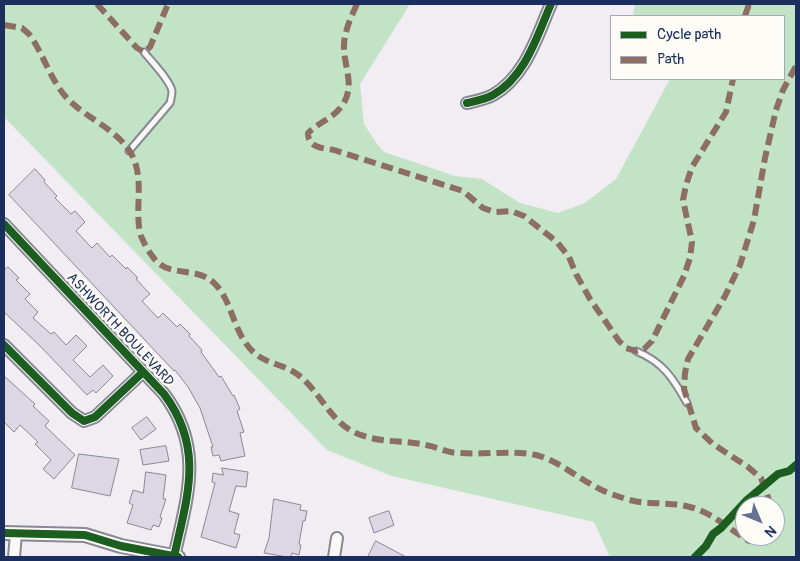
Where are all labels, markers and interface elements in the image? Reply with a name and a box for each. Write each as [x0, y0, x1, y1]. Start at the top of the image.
legend [610, 15, 785, 80]
text: Cycle path [657, 25, 721, 44]
text: Path [657, 50, 684, 69]
street label: ASHWORTH BOULEVARD [63, 270, 177, 390]
north arrow [735, 496, 785, 546]
text: N [761, 522, 780, 541]

